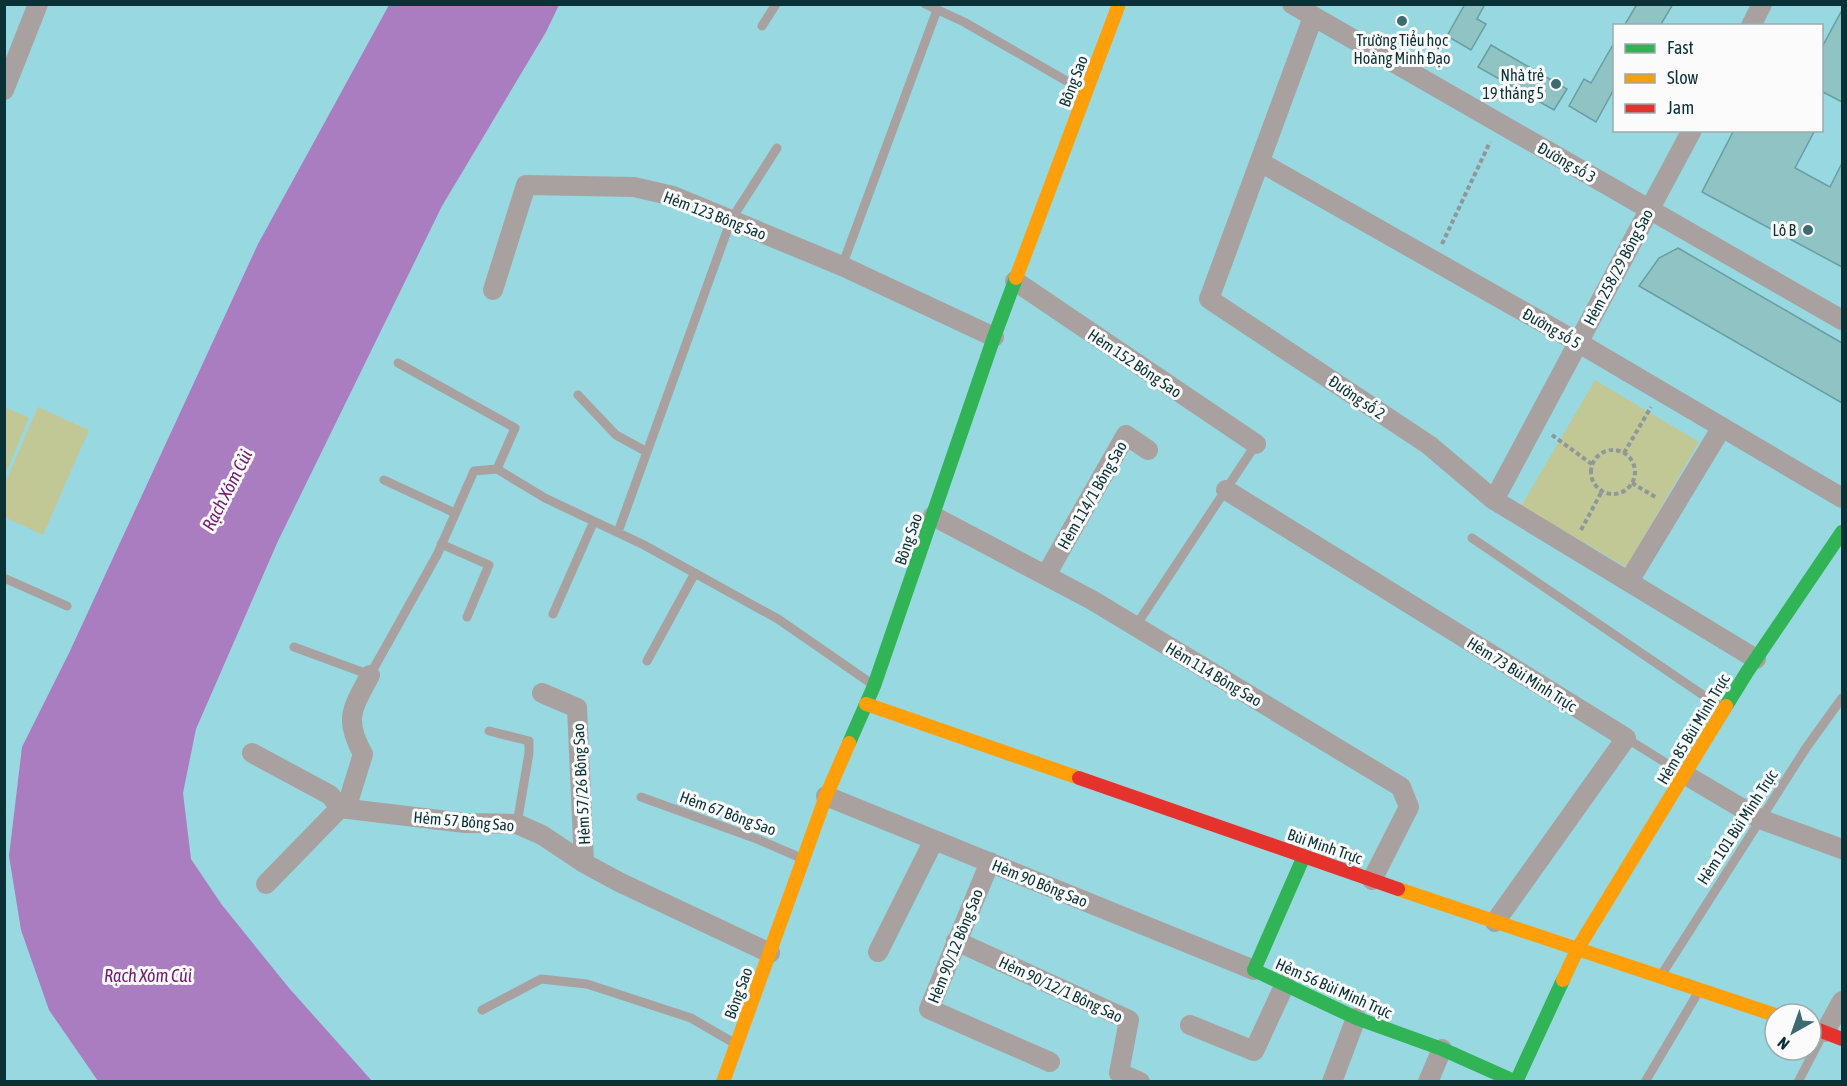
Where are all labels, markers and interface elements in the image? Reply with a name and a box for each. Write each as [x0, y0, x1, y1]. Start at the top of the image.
marker: Trường Tiểu học Hoàng Minh Đạo [1395, 14, 1409, 28]
legend [1613, 24, 1823, 132]
place label: Trường Tiểu học Hoàng Minh Đạo [1353, 30, 1451, 68]
text: Fast [1667, 37, 1694, 58]
street label: Bông Sao [1055, 53, 1092, 110]
place label: Nhà trẻ 19 tháng 5 [1483, 66, 1544, 103]
text: Slow [1667, 67, 1698, 88]
marker: Nhà trẻ 19 tháng 5 [1549, 77, 1563, 91]
text: Jam [1667, 97, 1694, 118]
street label: Đường số 3 [1534, 137, 1600, 187]
street label: Hẻm 123 Bông Sao [661, 187, 769, 244]
street label: Hẻm 258/29 Bông Sao [1580, 206, 1657, 329]
place label: Lô B [1773, 221, 1796, 239]
marker: Lô B [1801, 223, 1815, 237]
street label: Đường số 5 [1519, 303, 1585, 353]
street label: Hẻm 152 Bông Sao [1084, 325, 1185, 402]
street label: Đường số 2 [1325, 371, 1389, 423]
street label: Hẻm 114/1 Bông Sao [1054, 438, 1131, 553]
water label: Rạch Xóm Củi [198, 446, 256, 534]
street label: Bông Sao [891, 511, 926, 568]
street label: Hẻm 73 Bùi Minh Trực [1464, 633, 1580, 715]
street label: Hẻm 114 Bông Sao [1162, 638, 1265, 711]
street label: Hẻm 85 Bùi Minh Trực [1653, 671, 1733, 787]
street label: Hẻm 57/26 Bông Sao [569, 723, 594, 845]
street label: Hẻm 101 Bùi Minh Trực [1693, 766, 1781, 888]
street label: Hẻm 67 Bông Sao [677, 787, 779, 840]
street label: Hẻm 57 Bông Sao [413, 808, 515, 835]
street label: Bùi Minh Trực [1285, 825, 1365, 867]
street label: Hẻm 90 Bông Sao [989, 856, 1090, 911]
street label: Hẻm 90/12 Bông Sao [924, 886, 987, 1006]
street label: Hẻm 90/12/1 Bông Sao [996, 952, 1126, 1026]
street label: Hẻm 56 Bùi Minh Trực [1273, 954, 1395, 1022]
water label: Rạch Xóm Củi [104, 965, 192, 986]
street label: Bông Sao [720, 965, 757, 1022]
north arrow [1763, 1002, 1823, 1062]
text: N [1774, 1034, 1793, 1053]

